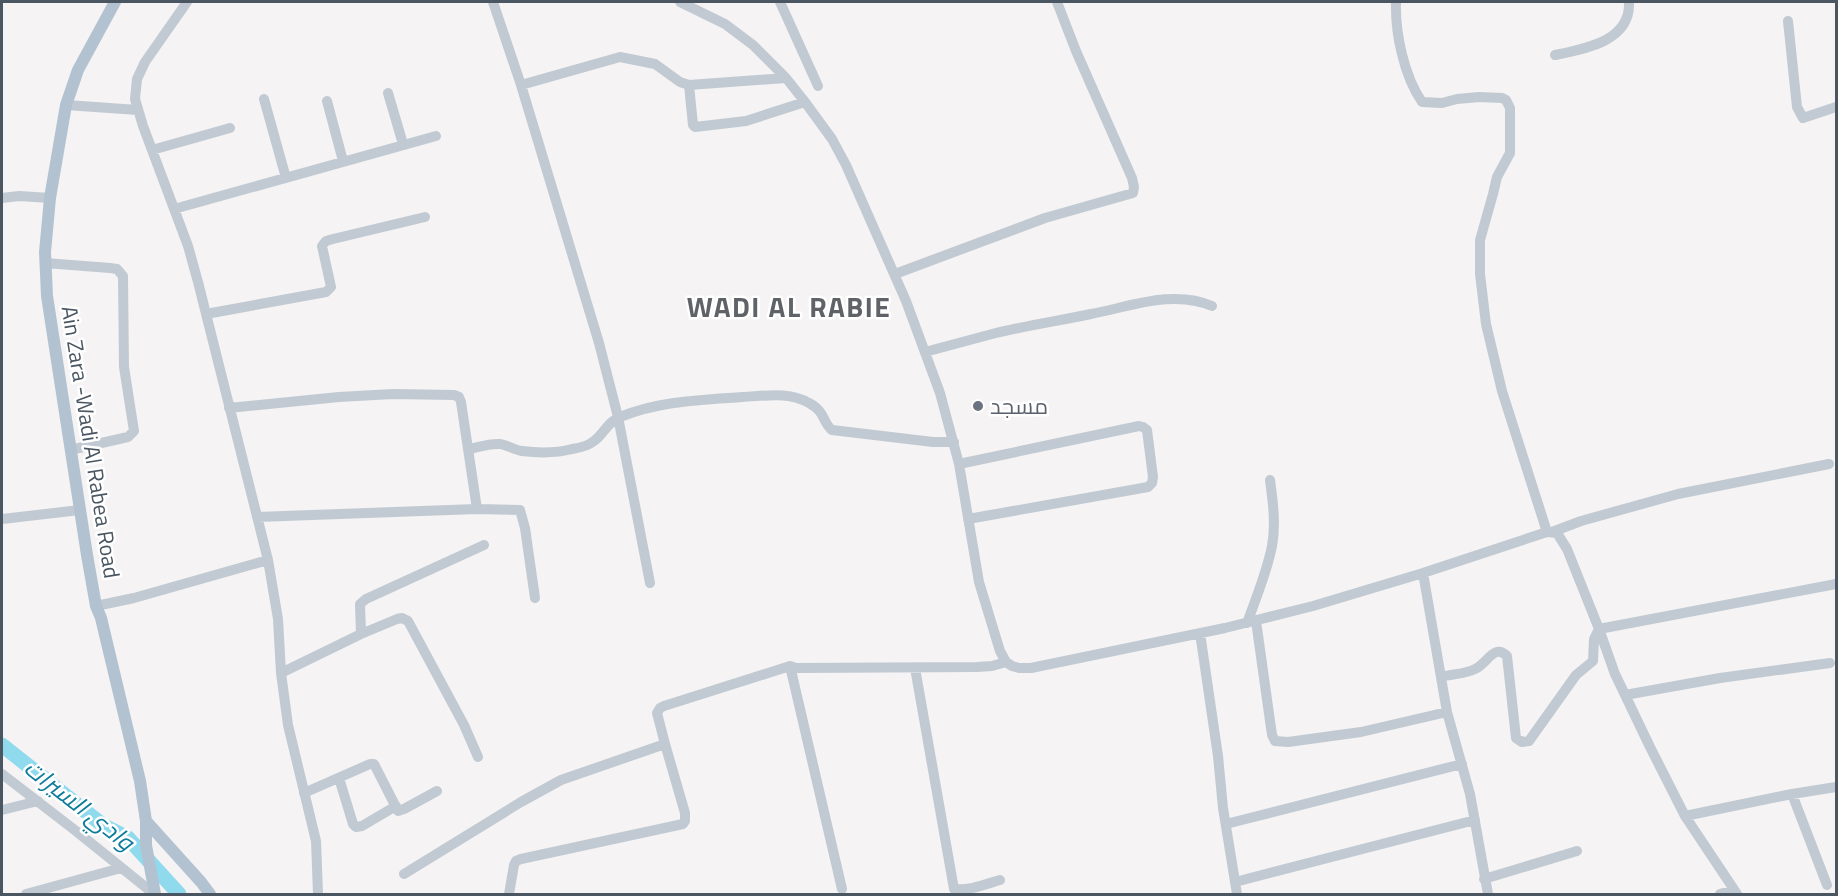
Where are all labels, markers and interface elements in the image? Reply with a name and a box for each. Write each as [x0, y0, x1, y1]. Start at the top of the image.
district label: WADI AL RABIE [687, 285, 891, 328]
street label: Ain Zara -Wadi Al Rabea Road [53, 303, 129, 581]
place label: مسجد [990, 389, 1048, 423]
marker: مسجد [971, 399, 985, 413]
water label: وادي السيرات [16, 750, 144, 862]

